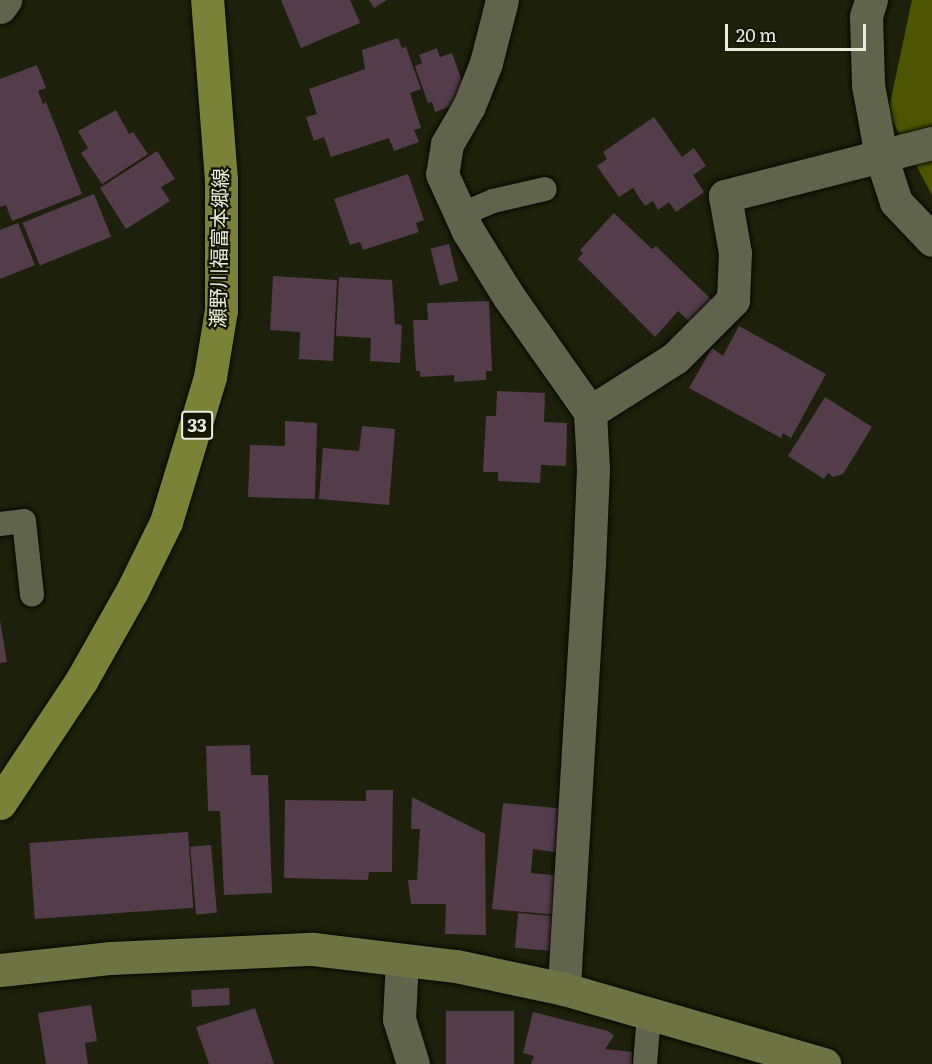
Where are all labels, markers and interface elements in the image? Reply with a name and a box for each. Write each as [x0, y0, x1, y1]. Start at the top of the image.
scale bar [728, 12, 869, 50]
text: 20 m [736, 21, 777, 48]
street label: 瀬野川福富本郷線 [205, 168, 231, 328]
road number: 33 [180, 410, 214, 440]

